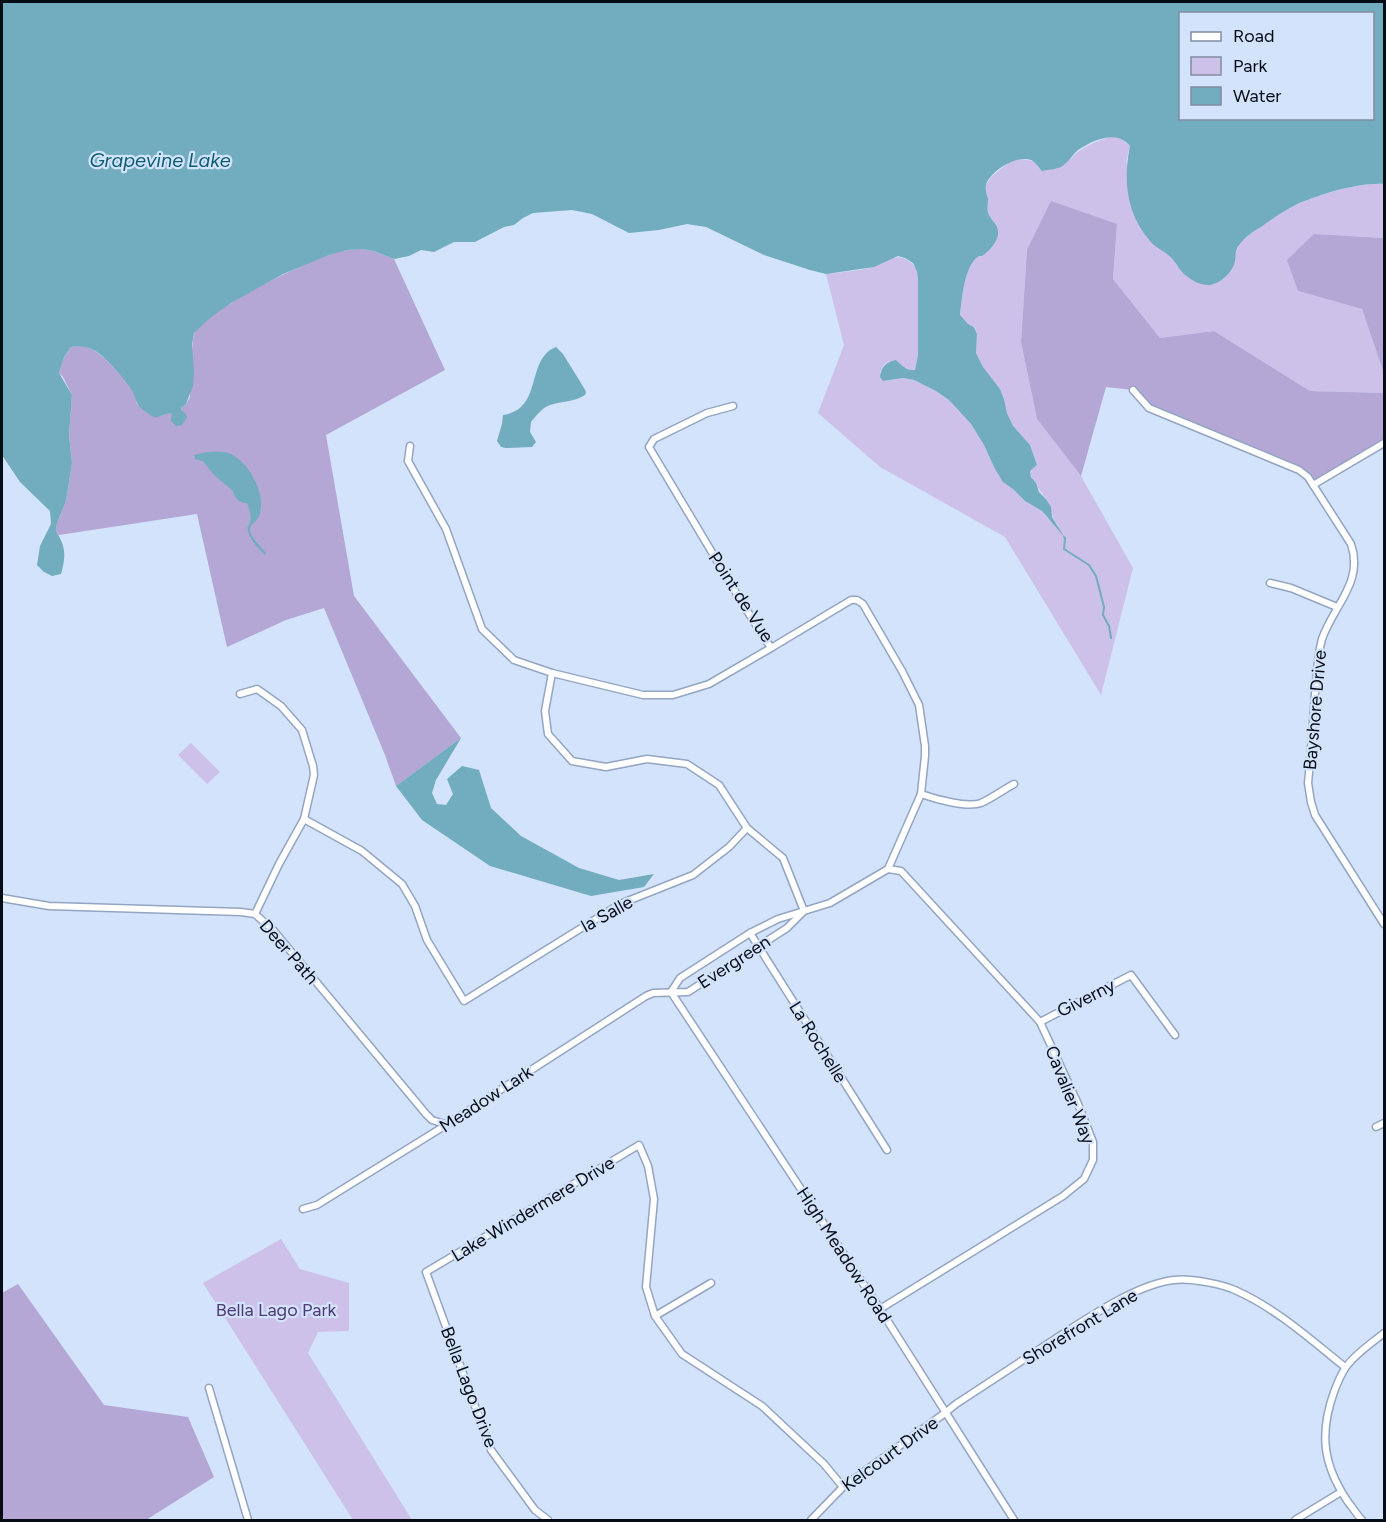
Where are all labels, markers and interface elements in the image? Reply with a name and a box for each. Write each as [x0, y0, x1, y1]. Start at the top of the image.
legend [1179, 12, 1374, 120]
text: Road [1233, 25, 1274, 47]
text: Park [1233, 55, 1268, 77]
text: Water [1233, 85, 1281, 107]
water label: Grapevine Lake [89, 148, 231, 172]
street label: Point de Vue [704, 548, 778, 646]
street label: Bayshore Drive [1299, 649, 1331, 771]
street label: la Salle [577, 891, 637, 937]
street label: Deer Path [255, 915, 323, 989]
street label: Evergreen [694, 930, 774, 994]
street label: Giverny [1053, 974, 1119, 1022]
street label: La Rochelle [784, 997, 852, 1087]
street label: Cavalier Way [1040, 1043, 1100, 1148]
street label: Meadow Lark [435, 1061, 537, 1137]
street label: Lake Windermere Drive [447, 1151, 619, 1266]
street label: High Meadow Road [792, 1183, 896, 1327]
street label: Shorefront Lane [1018, 1284, 1142, 1370]
park label: Bella Lago Park [216, 1299, 337, 1321]
street label: Bella Lago Drive [436, 1323, 502, 1451]
street label: Kelcourt Drive [838, 1412, 943, 1496]

